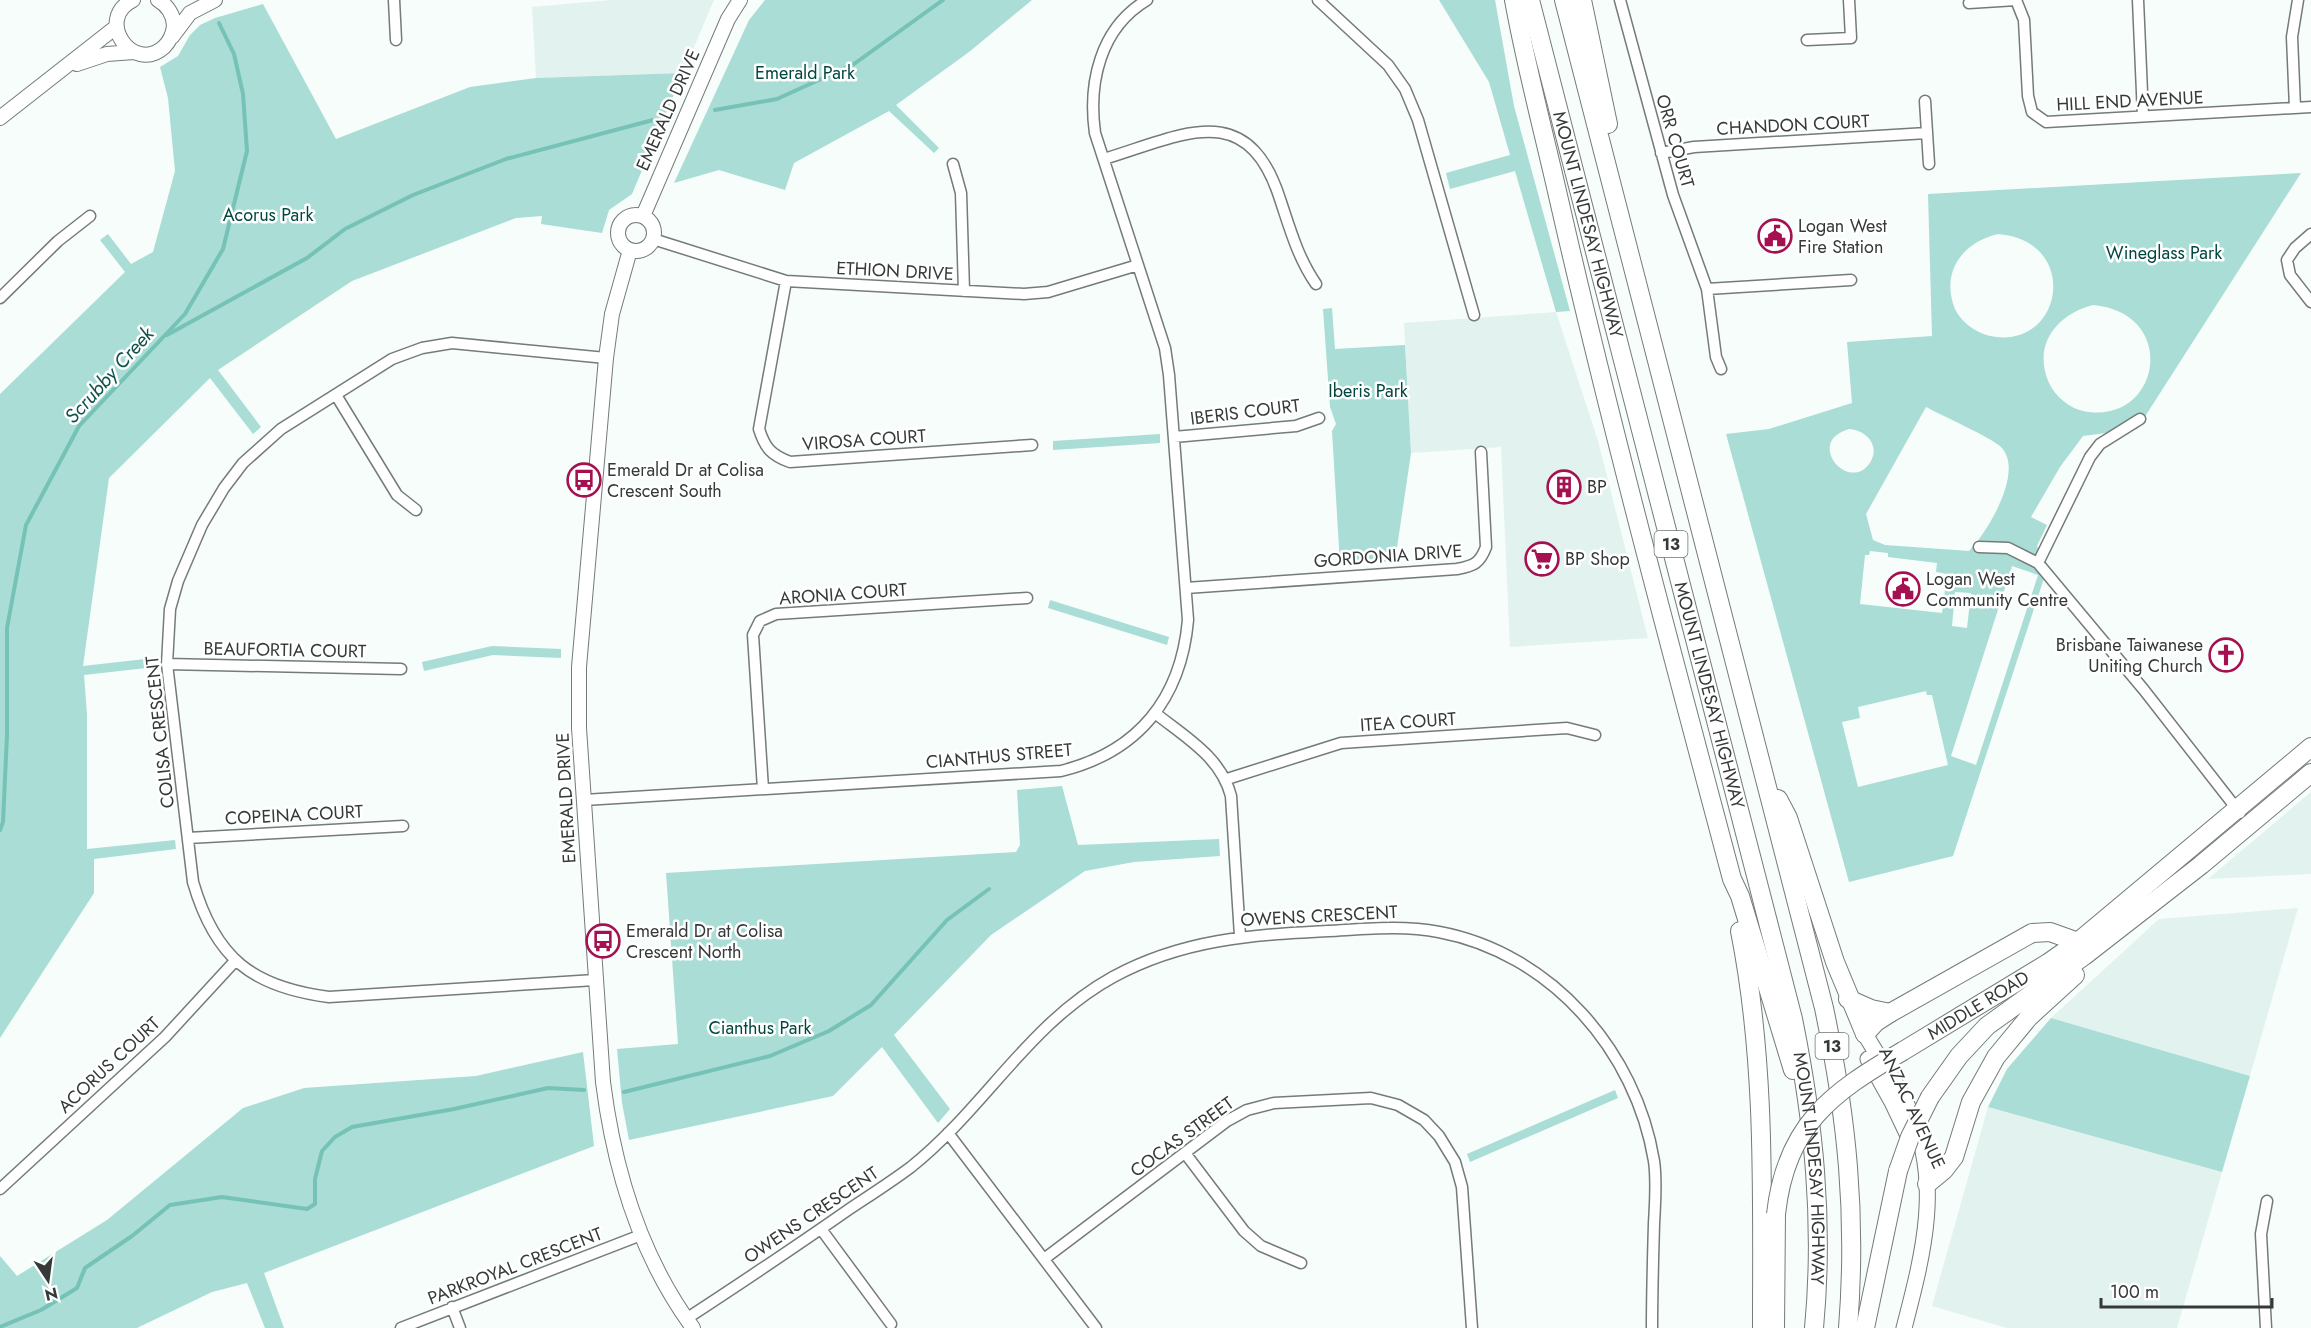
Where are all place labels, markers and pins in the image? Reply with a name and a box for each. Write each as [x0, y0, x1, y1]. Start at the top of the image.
place label: Logan West Fire Station [1798, 213, 1888, 260]
public building icon: Logan West Fire Station [1757, 218, 1793, 254]
place label: Emerald Dr at Colisa Crescent South [607, 457, 764, 504]
bus stop icon: Emerald Dr at Colisa Crescent South [566, 462, 602, 498]
building icon: BP [1546, 469, 1582, 505]
place label: BP [1587, 474, 1607, 500]
supermarket icon: BP Shop [1524, 541, 1560, 577]
place label: BP Shop [1565, 546, 1630, 572]
place label: Logan West Community Centre [1926, 566, 2068, 613]
public building icon: Logan West Community Centre [1885, 571, 1921, 607]
place label: Brisbane Taiwanese Uniting Church [2056, 632, 2203, 679]
church icon: Brisbane Taiwanese Uniting Church [2208, 637, 2244, 673]
place label: Emerald Dr at Colisa Crescent North [626, 918, 783, 965]
bus stop icon: Emerald Dr at Colisa Crescent North [585, 923, 621, 959]

